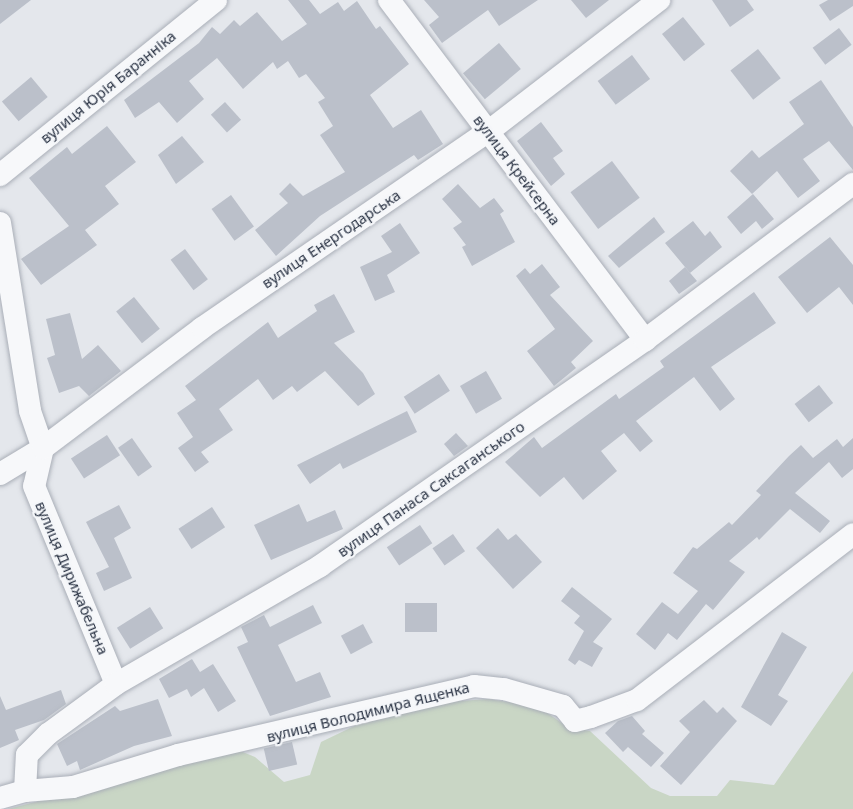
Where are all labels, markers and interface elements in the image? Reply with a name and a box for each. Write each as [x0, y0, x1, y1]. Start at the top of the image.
street label: вулиця Юрія Баранніка [37, 27, 179, 147]
street label: вулиця Крейсерна [470, 111, 564, 229]
street label: вулиця Енергодарська [258, 186, 404, 292]
street label: вулиця Панаса Саксаганського [334, 417, 528, 561]
street label: вулиця Дирижабельна [31, 499, 113, 657]
street label: вулиця Володимира Ященка [265, 678, 471, 746]

